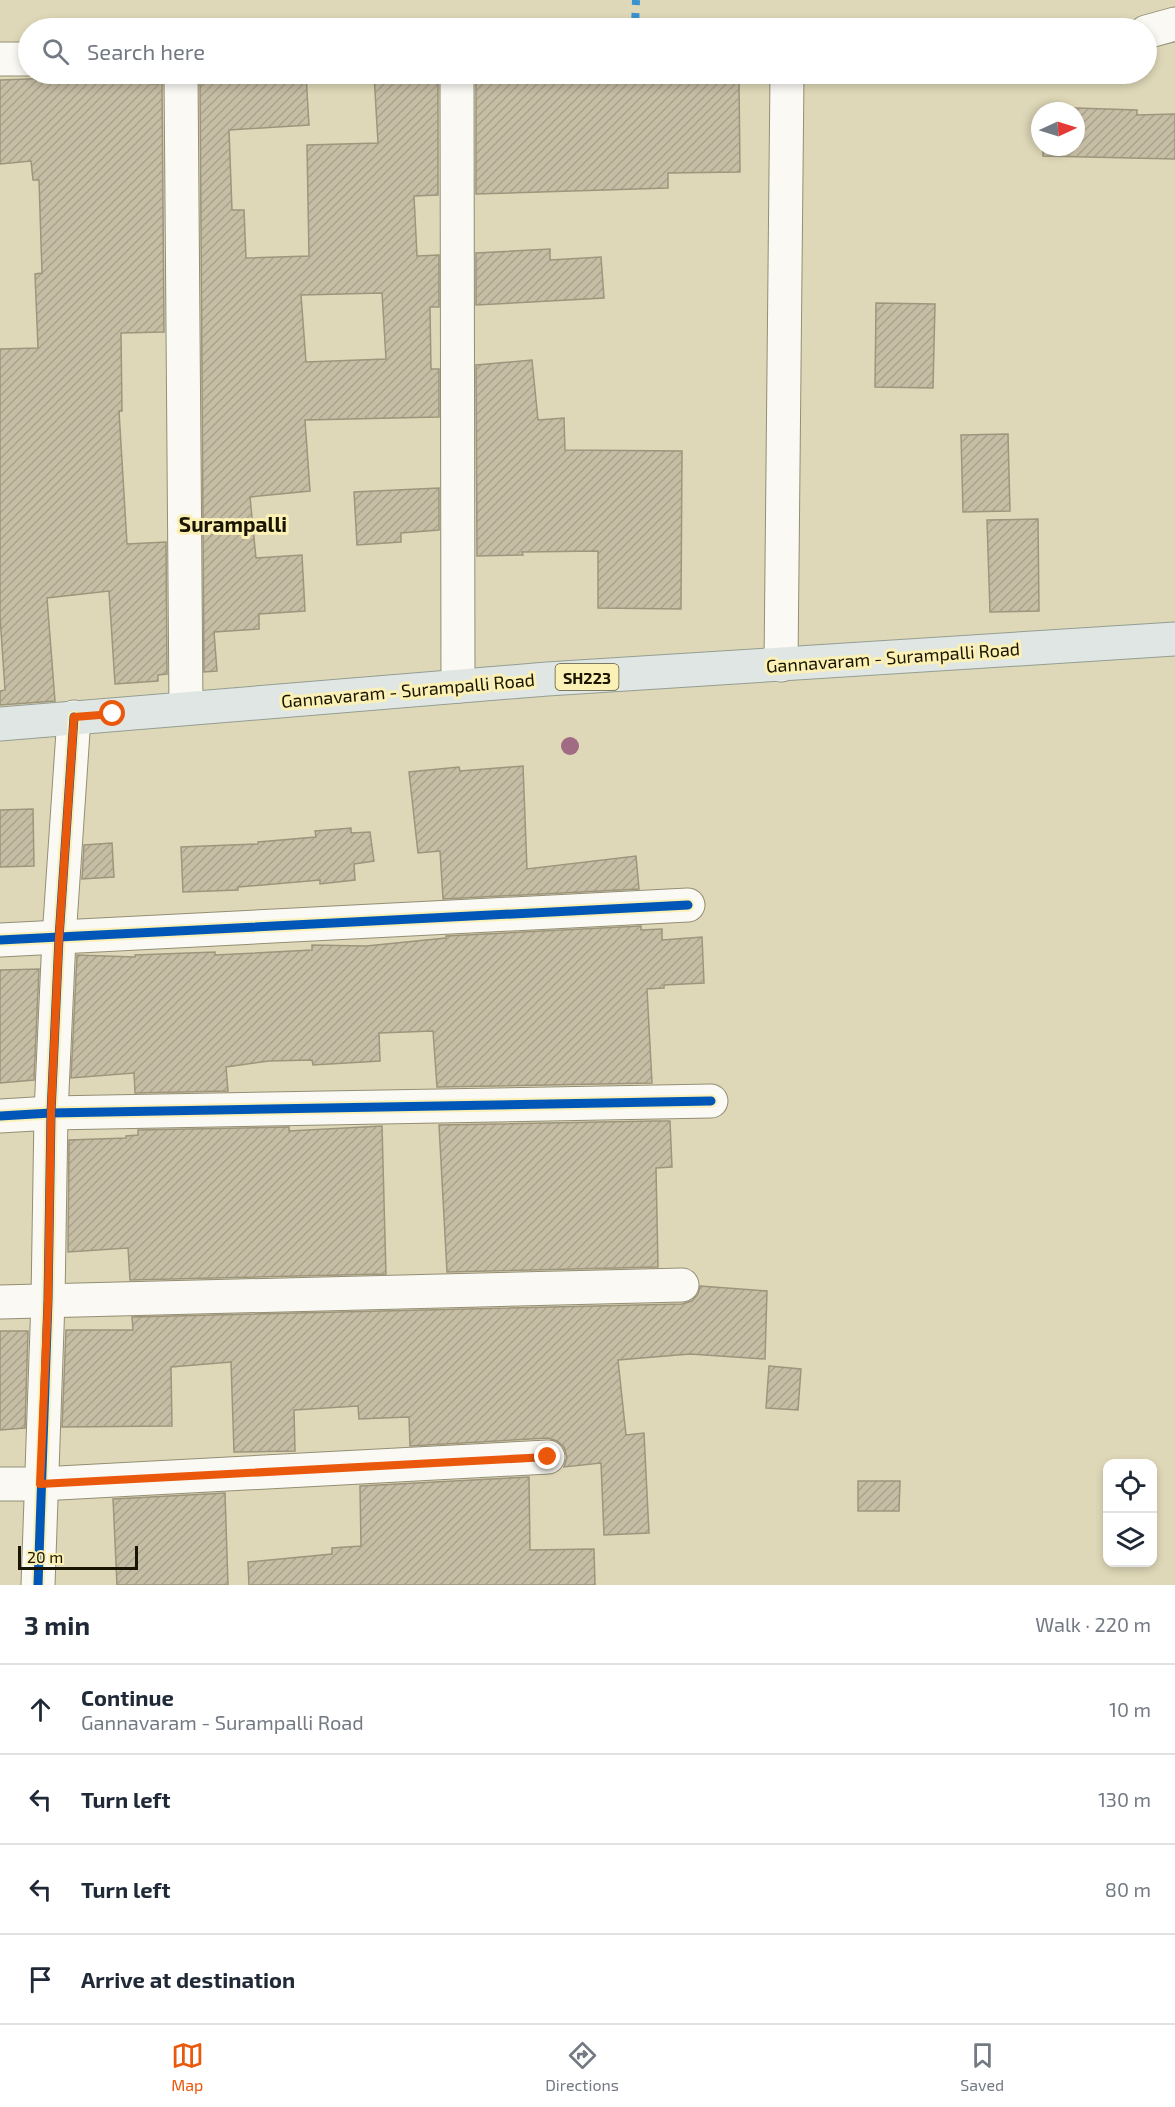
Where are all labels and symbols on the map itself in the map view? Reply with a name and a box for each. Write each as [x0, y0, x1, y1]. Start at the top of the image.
north arrow [1031, 102, 1085, 156]
district label: Surampalli [179, 511, 287, 536]
street label: Gannavaram - Surampalli Road [765, 637, 1021, 677]
road number: SH223 [556, 664, 618, 690]
street label: Gannavaram - Surampalli Road [280, 668, 536, 712]
route start [99, 700, 125, 726]
route end [534, 1443, 560, 1469]
scale bar [18, 1543, 138, 1570]

